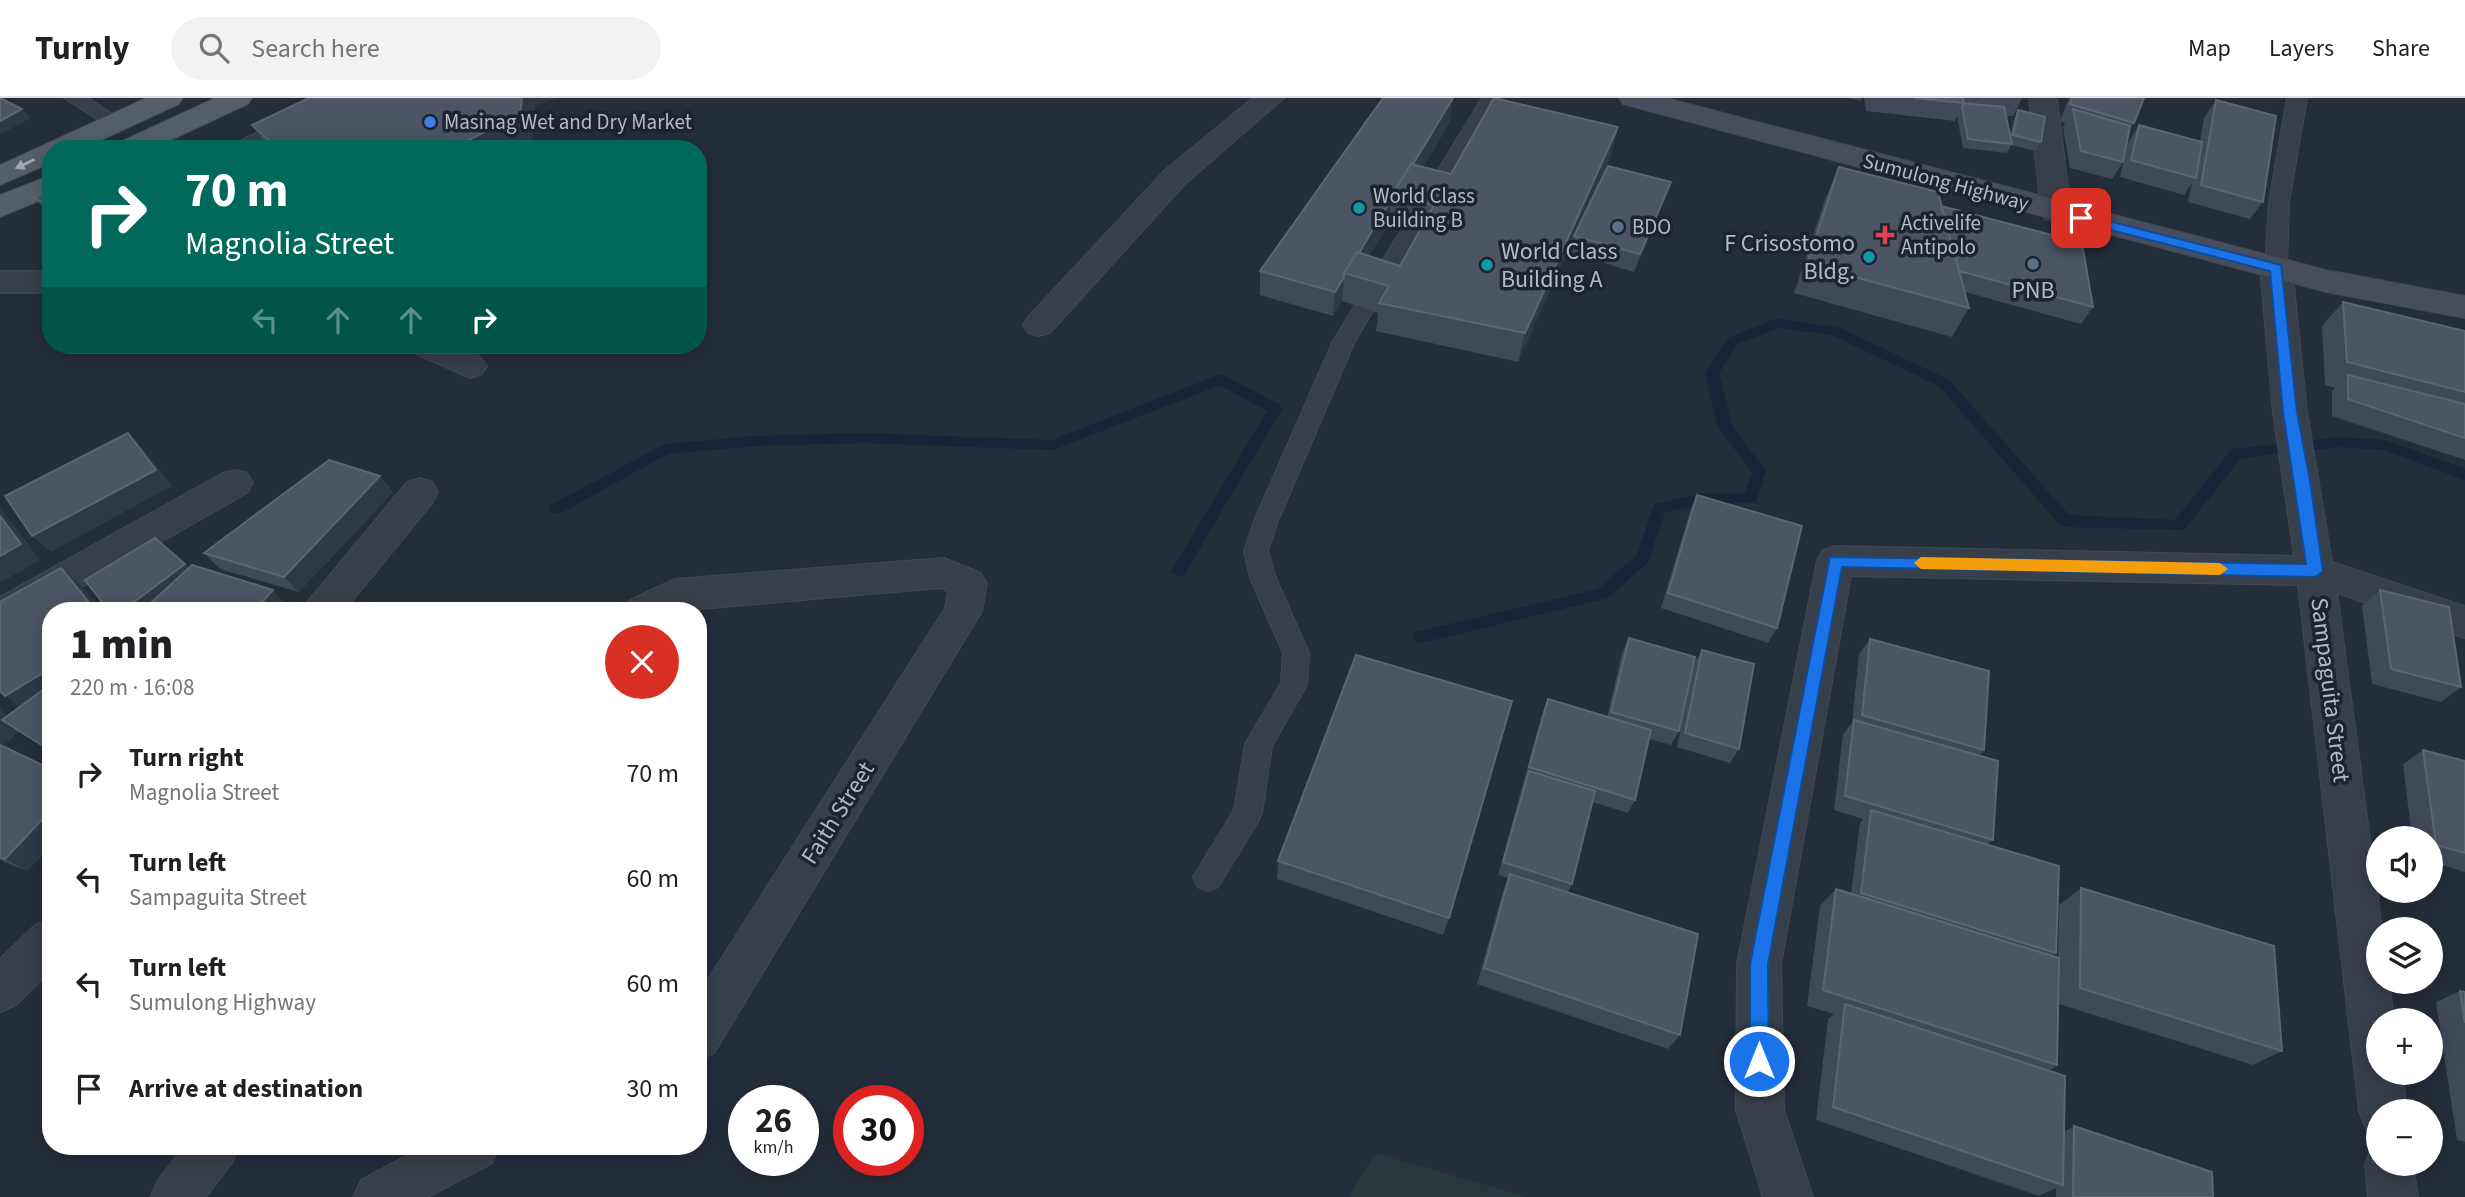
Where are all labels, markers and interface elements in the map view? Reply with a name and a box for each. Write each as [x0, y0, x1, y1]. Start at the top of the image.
search box [171, 17, 661, 80]
text: Turnly [35, 25, 129, 72]
icon: search [195, 29, 233, 67]
text: Search here [251, 30, 380, 67]
text: Map [2188, 31, 2231, 66]
text: Layers [2269, 31, 2334, 66]
text: Share [2372, 31, 2430, 66]
place label: Masinag Wet and Dry Market [444, 107, 692, 137]
marker: Masinag Wet and Dry Market [422, 114, 438, 130]
street label: Sumulong Highway [1860, 145, 2032, 219]
text: 70 m [185, 156, 289, 226]
one-way arrow [15, 159, 36, 170]
icon: right [70, 168, 161, 259]
place label: World Class Building B [1373, 181, 1475, 235]
pin [2051, 188, 2111, 248]
icon: arrive [2062, 199, 2100, 237]
marker: World Class Building B [1351, 200, 1367, 216]
place label: Activelife Antipolo [1901, 208, 1981, 262]
place label: BDO [1632, 212, 1671, 242]
marker: BDO [1610, 219, 1626, 235]
text: Magnolia Street [185, 221, 394, 267]
marker: Activelife Antipolo [1875, 225, 1895, 245]
place label: F Crisostomo Bldg. [1724, 226, 1855, 289]
place label: World Class Building A [1501, 234, 1617, 297]
marker: F Crisostomo Bldg. [1861, 249, 1877, 265]
marker: PNB [2025, 256, 2041, 272]
marker: World Class Building A [1479, 257, 1495, 273]
place label: PNB [2011, 273, 2055, 308]
icon: left [246, 301, 284, 339]
icon: ahead [319, 301, 357, 339]
icon: ahead [392, 301, 430, 339]
icon: right [465, 301, 503, 339]
street label: Sampaguita Street [2301, 596, 2359, 784]
text: 1 min [70, 615, 173, 675]
button: close [605, 625, 679, 699]
text: 220 m · 16:08 [70, 671, 194, 704]
text: Turn right [129, 739, 244, 776]
icon: right [70, 755, 108, 793]
text: 70 m [626, 755, 679, 792]
street label: Faith Street [793, 755, 883, 871]
text: Magnolia Street [129, 776, 279, 809]
map controls [2366, 826, 2443, 1176]
button: sound [2366, 826, 2443, 903]
text: Turn left [129, 844, 226, 881]
icon: left [70, 860, 108, 898]
text: 60 m [626, 860, 679, 897]
text: Sampaguita Street [129, 881, 307, 914]
button: layers [2366, 917, 2443, 994]
text: Turn left [129, 949, 226, 986]
icon: left [70, 965, 108, 1003]
text: 60 m [626, 965, 679, 1002]
text: Sumulong Highway [129, 986, 316, 1019]
button: + [2366, 1008, 2443, 1085]
position arrow [1722, 1024, 1796, 1098]
icon: arrive [70, 1070, 108, 1108]
text: Arrive at destination [129, 1070, 363, 1107]
text: 30 m [626, 1070, 679, 1107]
speed limit sign: 30 [833, 1085, 924, 1176]
text: 26 [755, 1096, 792, 1146]
button: − [2366, 1099, 2443, 1176]
text: km/h [754, 1135, 793, 1160]

